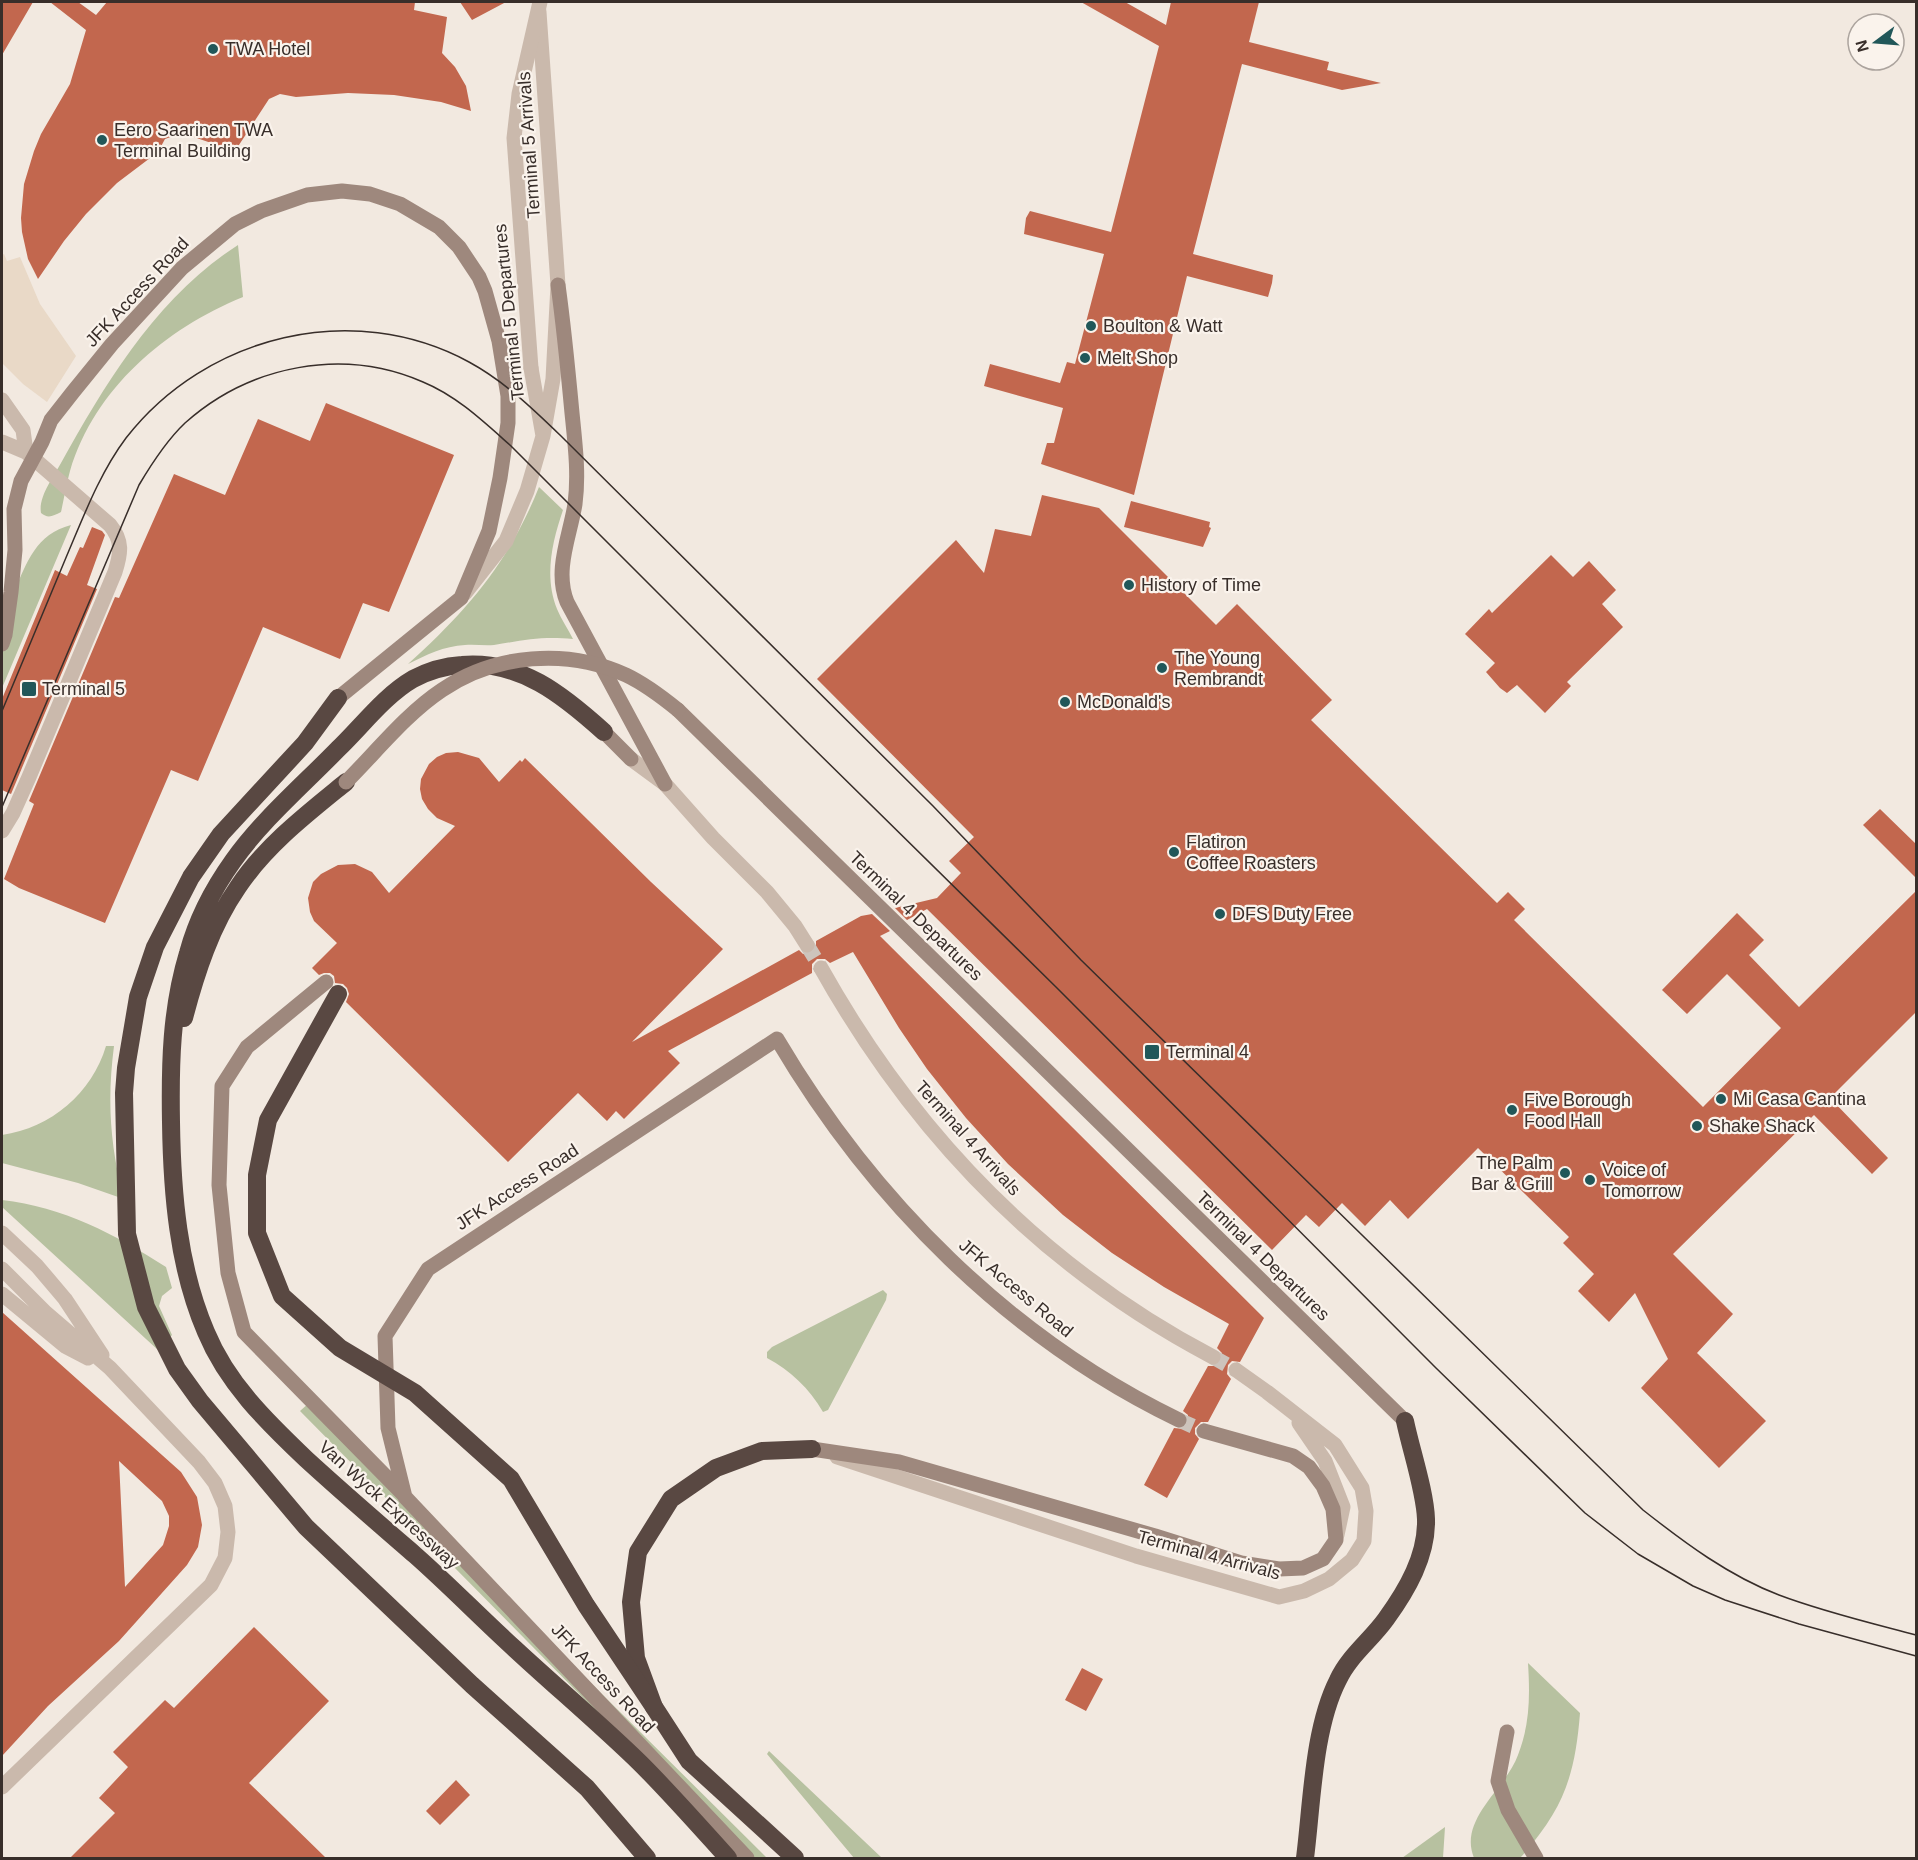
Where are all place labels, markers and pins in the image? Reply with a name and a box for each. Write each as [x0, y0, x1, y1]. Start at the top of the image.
place label: TWA Hotel [225, 39, 310, 59]
marker: TWA Hotel [206, 42, 220, 56]
place label: Eero Saarinen TWA Terminal Building [114, 120, 273, 161]
marker: Eero Saarinen TWA Terminal Building [95, 133, 109, 147]
place label: Boulton & Watt [1103, 316, 1222, 336]
marker: Boulton & Watt [1084, 319, 1098, 333]
place label: Melt Shop [1097, 348, 1178, 368]
marker: Melt Shop [1078, 351, 1092, 365]
place label: History of Time [1141, 575, 1261, 595]
marker: History of Time [1122, 578, 1136, 592]
place label: The Young Rembrandt [1174, 648, 1263, 689]
marker: The Young Rembrandt [1155, 661, 1169, 675]
place label: Terminal 5 [42, 679, 125, 699]
marker: Terminal 5 [20, 680, 38, 698]
place label: McDonald's [1077, 692, 1170, 712]
marker: McDonald's [1058, 695, 1072, 709]
place label: Flatiron Coffee Roasters [1186, 832, 1316, 873]
marker: Flatiron Coffee Roasters [1167, 845, 1181, 859]
place label: DFS Duty Free [1232, 904, 1352, 924]
marker: DFS Duty Free [1213, 907, 1227, 921]
place label: Terminal 4 [1166, 1042, 1249, 1062]
marker: Terminal 4 [1143, 1043, 1161, 1061]
place label: Mi Casa Cantina [1733, 1089, 1867, 1109]
place label: Five Borough Food Hall [1524, 1090, 1631, 1131]
marker: Mi Casa Cantina [1714, 1092, 1728, 1106]
marker: Five Borough Food Hall [1505, 1103, 1519, 1117]
place label: Shake Shack [1709, 1116, 1816, 1136]
marker: Shake Shack [1690, 1119, 1704, 1133]
place label: The Palm Bar & Grill [1471, 1153, 1553, 1194]
place label: Voice of Tomorrow [1602, 1160, 1682, 1201]
marker: The Palm Bar & Grill [1558, 1166, 1572, 1180]
marker: Voice of Tomorrow [1583, 1173, 1597, 1187]

